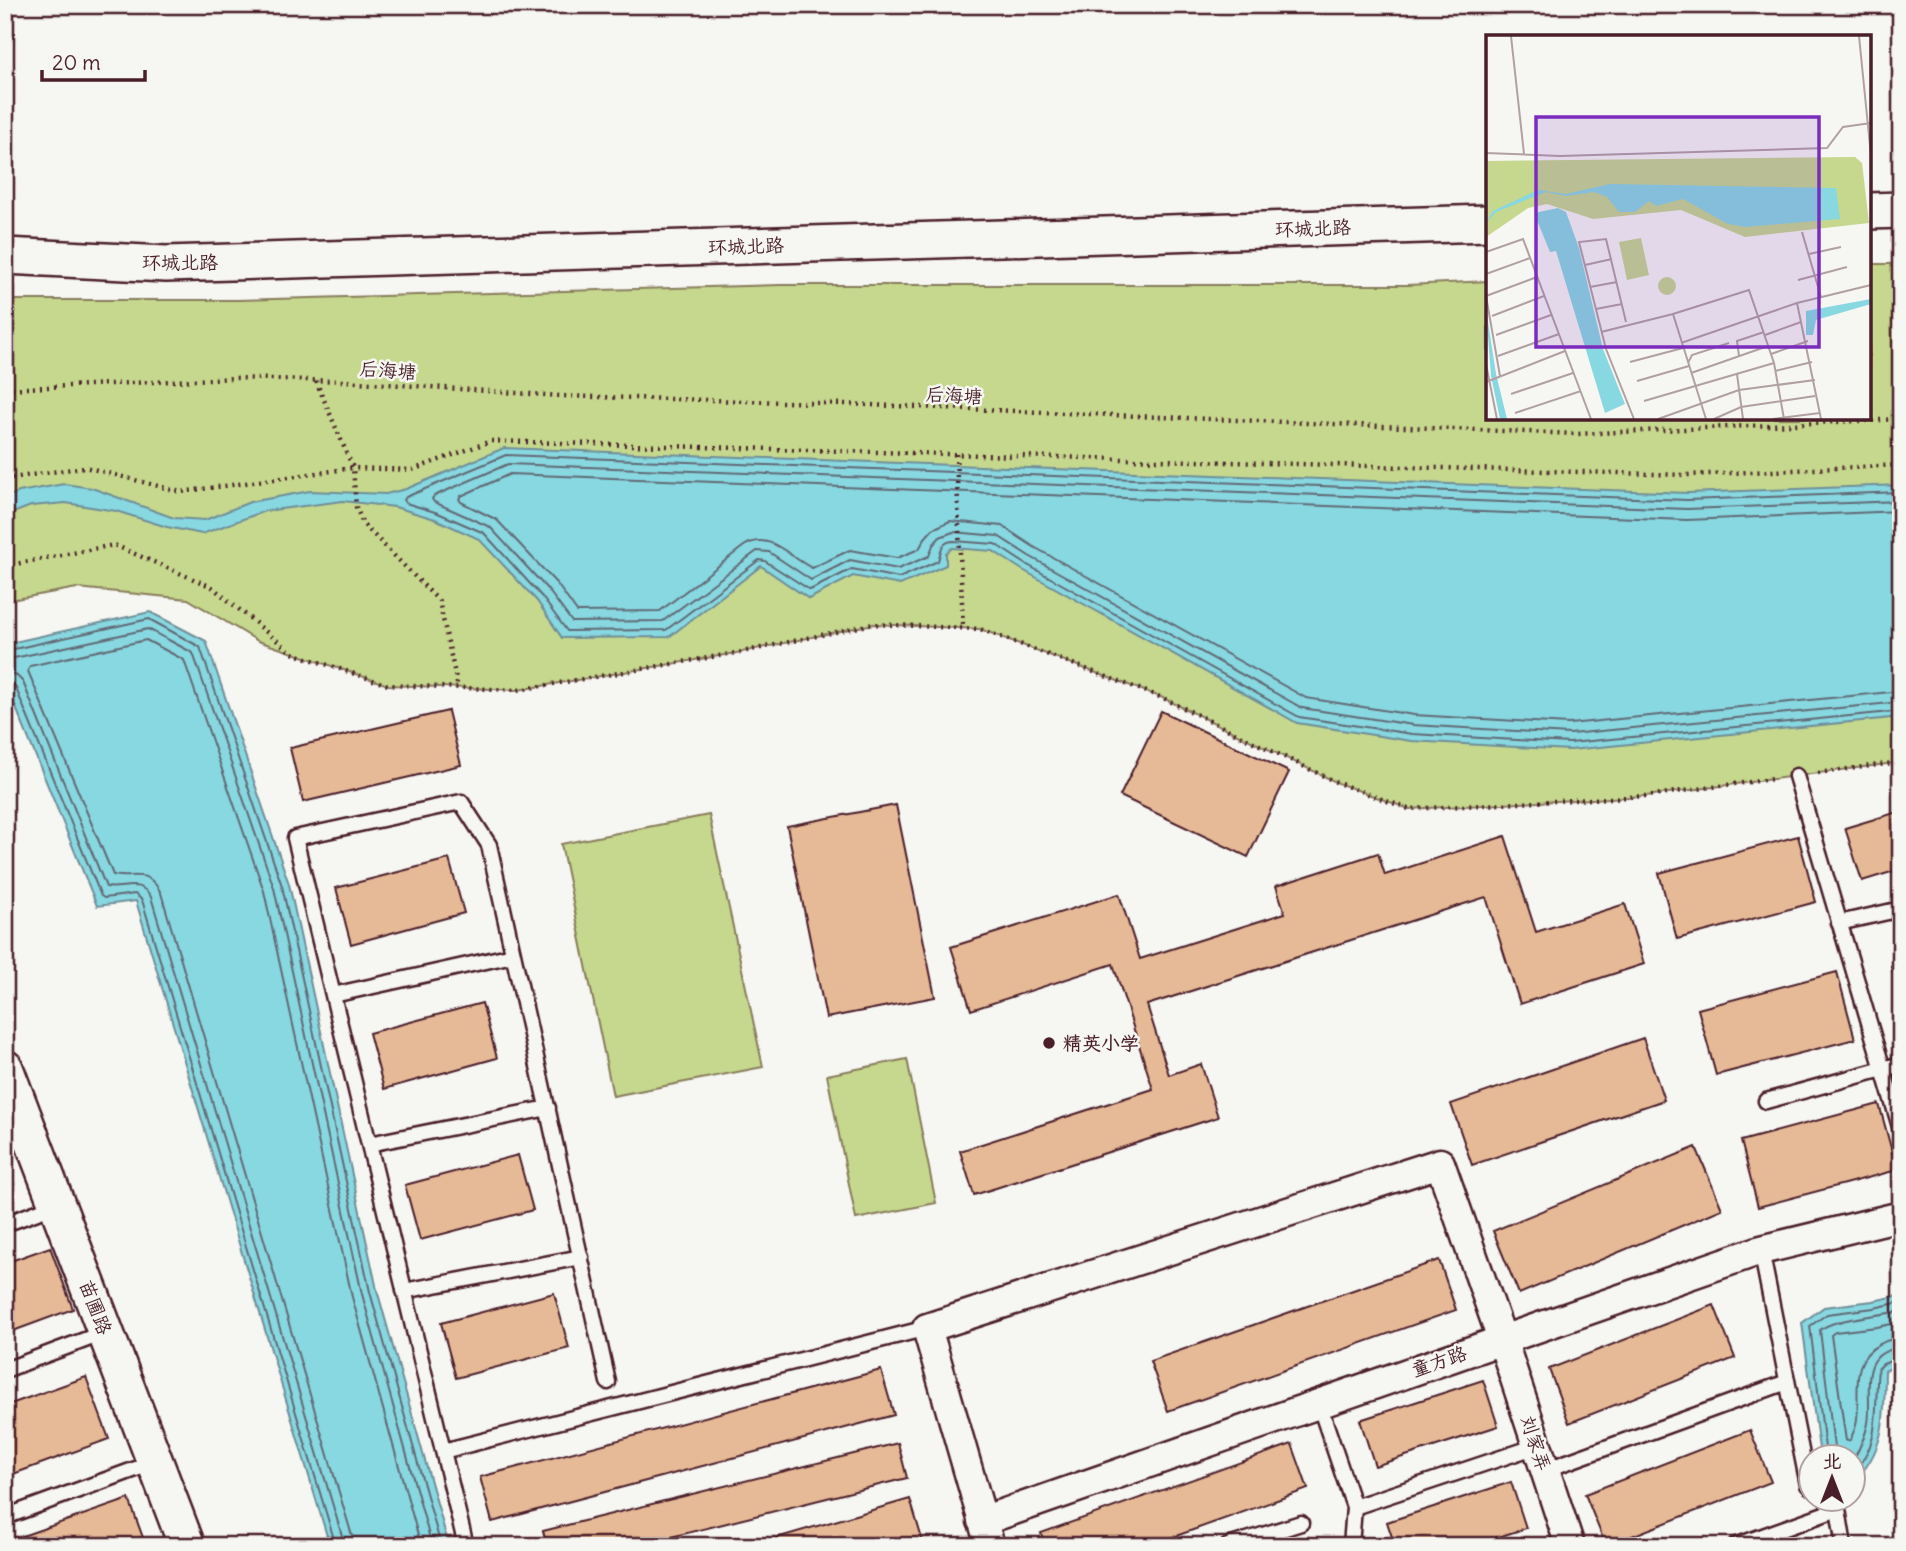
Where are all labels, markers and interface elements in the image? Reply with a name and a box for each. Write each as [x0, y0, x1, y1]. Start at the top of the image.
inset map [1486, 35, 1871, 420]
scale bar [42, 38, 145, 82]
text: 20 m [52, 49, 101, 76]
street label: 环城北路 [1275, 215, 1351, 241]
street label: 环城北路 [708, 233, 784, 259]
street label: 环城北路 [142, 250, 218, 274]
street label: 后海塘 [359, 356, 417, 384]
street label: 后海塘 [925, 382, 983, 408]
place label: 精英小学 [1063, 1031, 1139, 1055]
marker: 精英小学 [1041, 1035, 1057, 1051]
street label: 苗圃路 [75, 1276, 117, 1338]
street label: 童方路 [1408, 1340, 1470, 1382]
street label: 刘家弄 [1516, 1412, 1556, 1474]
north arrow [1798, 1442, 1868, 1512]
text: 北 [1822, 1449, 1842, 1473]

